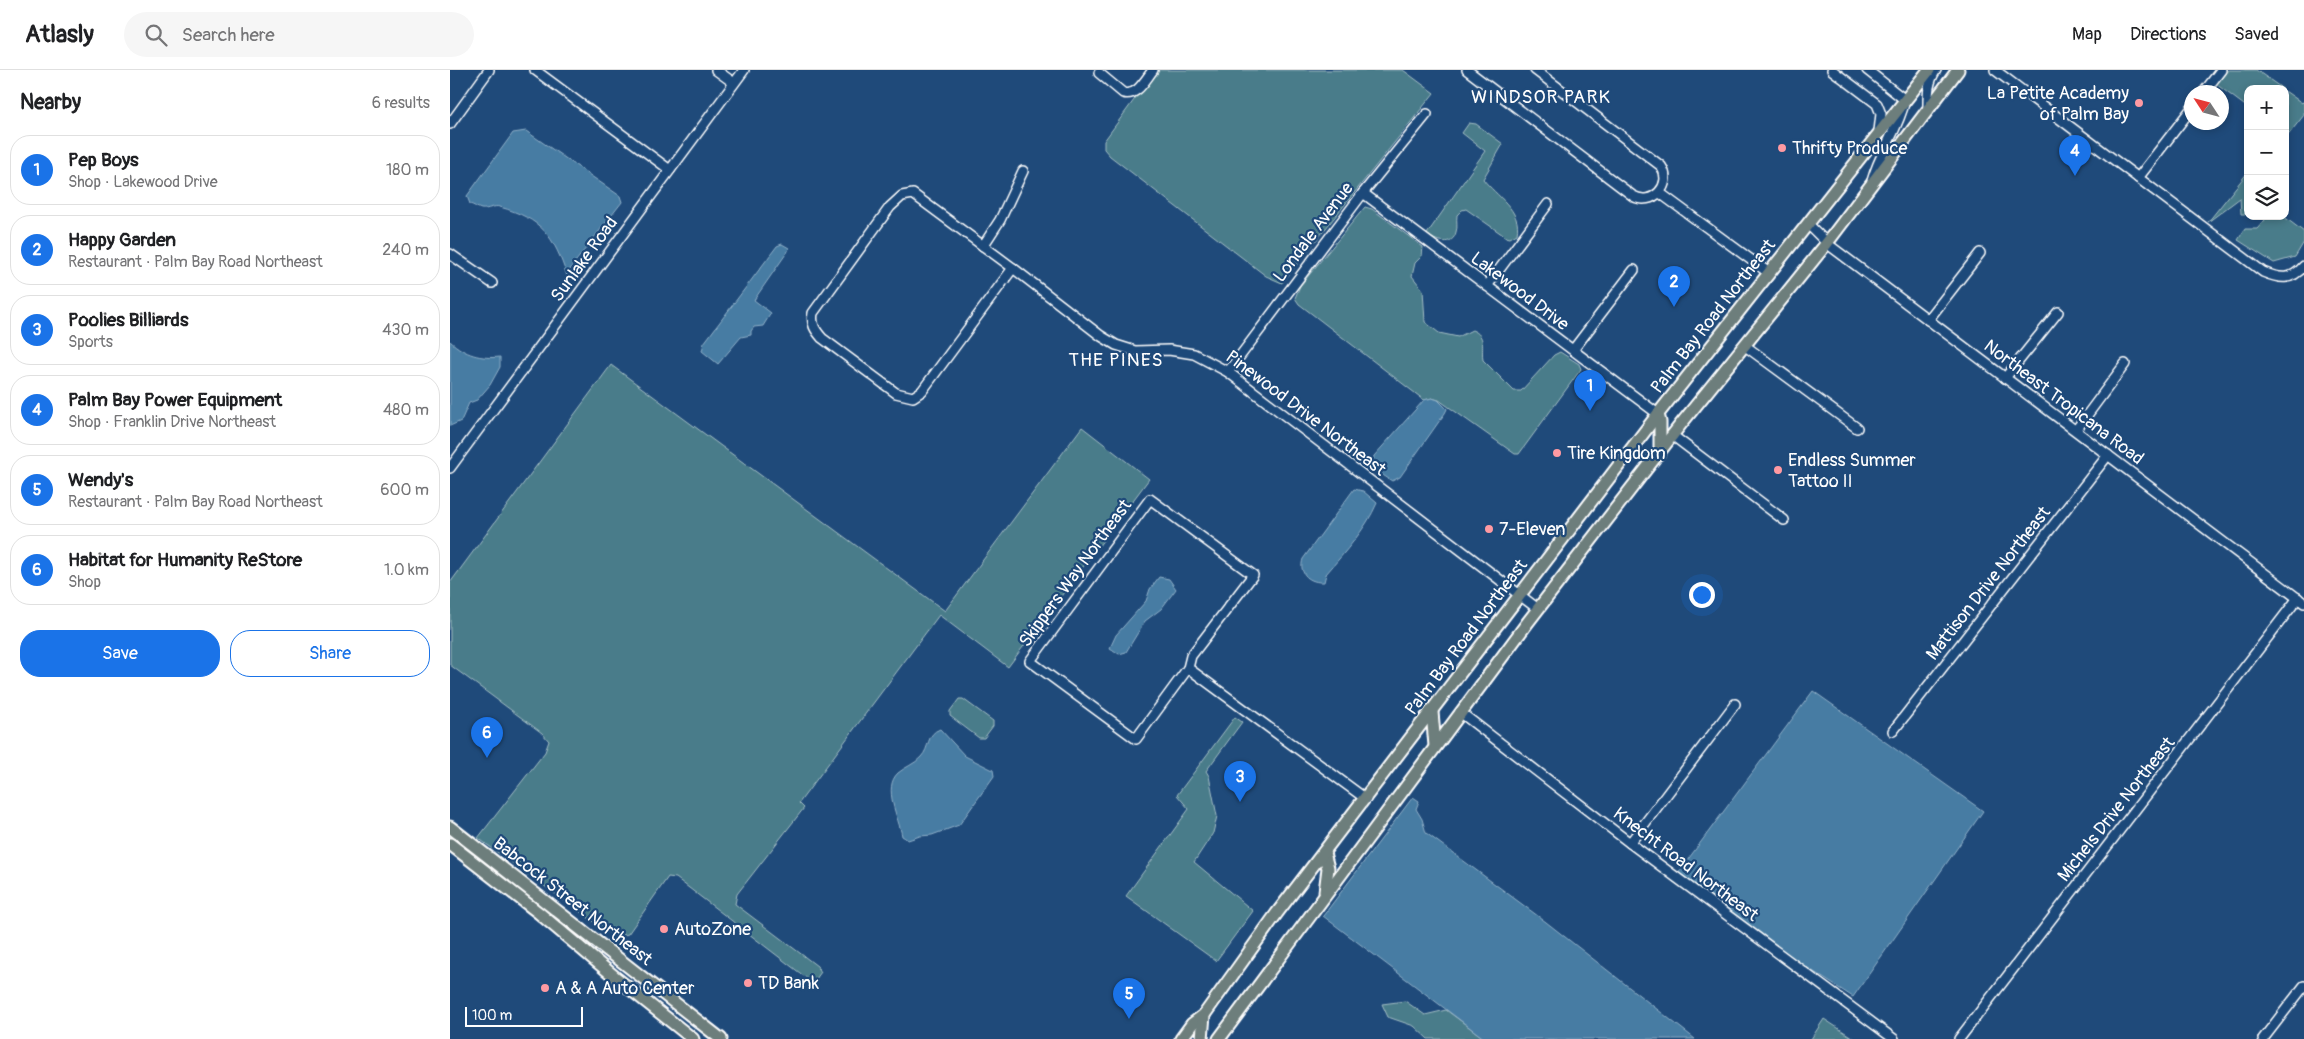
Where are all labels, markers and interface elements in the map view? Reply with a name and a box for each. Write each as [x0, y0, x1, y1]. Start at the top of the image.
search box [124, 12, 474, 57]
text: Atlasly [25, 20, 94, 49]
icon: search [142, 21, 170, 49]
text: Search here [182, 23, 275, 47]
text: Map [2072, 23, 2102, 46]
text: Directions [2130, 23, 2206, 46]
text: Saved [2234, 23, 2279, 46]
place label: La Petite Academy of Palm Bay [1987, 82, 2129, 126]
district label: WINDSOR PARK [1471, 85, 1611, 109]
north arrow [2184, 85, 2229, 130]
map controls [2244, 85, 2289, 220]
button: + [2244, 85, 2289, 130]
text: Nearby [20, 89, 81, 116]
text: 6 results [372, 93, 430, 113]
marker: La Petite Academy of Palm Bay [2133, 97, 2145, 109]
button: − [2244, 130, 2289, 175]
pin: 4 [2059, 135, 2091, 176]
place label: Thrifty Produce [1792, 137, 1908, 160]
marker: Thrifty Produce [1776, 142, 1788, 154]
text: Pep Boys [68, 148, 139, 172]
text: 1 [34, 160, 40, 180]
text: 180 m [386, 160, 429, 180]
text: Shop · Lakewood Drive [68, 172, 218, 192]
button: layers [2244, 175, 2289, 220]
street label: Londale Avenue [1268, 178, 1359, 287]
street label: Sunlake Road [546, 212, 623, 306]
text: Happy Garden [68, 228, 176, 252]
street label: Palm Bay Road Northeast [1646, 234, 1781, 398]
text: 2 [33, 240, 41, 260]
text: 240 m [382, 240, 429, 260]
street label: Lakewood Drive [1466, 247, 1574, 336]
text: Restaurant · Palm Bay Road Northeast [68, 252, 323, 272]
pin: 2 [1658, 266, 1690, 307]
text: Poolies Billiards [68, 308, 188, 332]
text: 3 [33, 320, 41, 340]
text: 430 m [382, 320, 429, 340]
text: Sports [68, 332, 113, 352]
street label: Northeast Tropicana Road [1979, 335, 2148, 470]
street label: Pinewood Drive Northeast [1221, 346, 1391, 482]
district label: THE PINES [1068, 348, 1164, 372]
pin: 1 [1574, 370, 1606, 411]
text: Palm Bay Power Equipment [68, 388, 282, 412]
text: 4 [32, 400, 42, 420]
text: 480 m [383, 400, 429, 420]
text: Shop · Franklin Drive Northeast [68, 412, 276, 432]
place label: Tire Kingdom [1567, 442, 1666, 465]
marker: Tire Kingdom [1551, 447, 1563, 459]
place label: Endless Summer Tattoo II [1788, 449, 1916, 493]
marker: Endless Summer Tattoo II [1772, 464, 1784, 476]
text: Wendy's [68, 468, 133, 492]
text: 5 [33, 480, 41, 500]
text: 600 m [380, 480, 429, 500]
text: Restaurant · Palm Bay Road Northeast [68, 492, 323, 512]
street label: Skippers Way Northeast [1014, 494, 1137, 652]
street label: Mattison Drive Northeast [1921, 501, 2056, 665]
place label: 7-Eleven [1499, 518, 1566, 541]
marker: 7-Eleven [1483, 523, 1495, 535]
text: Habitat for Humanity ReStore [68, 548, 302, 572]
street label: Palm Bay Road Northeast [1400, 554, 1533, 720]
text: 6 [32, 560, 42, 580]
text: 1.0 km [384, 560, 429, 580]
text: Shop [68, 572, 101, 592]
your location [1689, 582, 1715, 608]
button: Save [20, 630, 220, 677]
button: Share [230, 630, 430, 677]
pin: 6 [471, 717, 503, 758]
street label: Michels Drive Northeast [2053, 732, 2181, 886]
pin: 3 [1224, 761, 1256, 802]
street label: Knecht Road Northeast [1608, 802, 1764, 927]
street label: Babcock Street Northeast [488, 832, 658, 971]
place label: AutoZone [674, 918, 751, 941]
marker: AutoZone [658, 923, 670, 935]
place label: TD Bank [758, 972, 819, 995]
place label: A & A Auto Center [555, 977, 695, 1000]
marker: TD Bank [742, 977, 754, 989]
pin: 5 [1113, 978, 1145, 1019]
marker: A & A Auto Center [539, 982, 551, 994]
scale bar [465, 1004, 582, 1027]
text: 100 m [472, 1007, 512, 1024]

